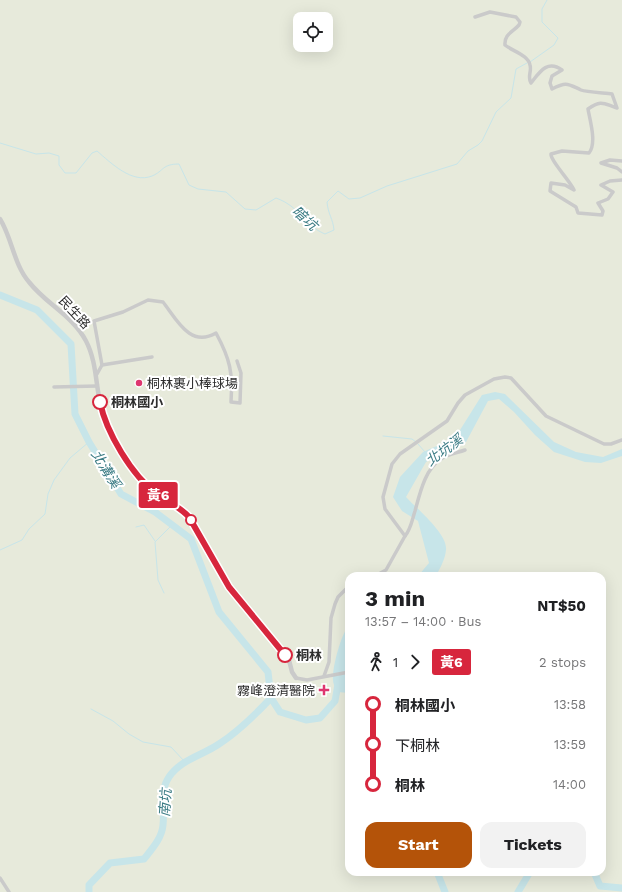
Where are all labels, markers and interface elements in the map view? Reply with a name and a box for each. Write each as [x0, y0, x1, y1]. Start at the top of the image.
map controls [293, 12, 333, 52]
button: locate [293, 12, 333, 52]
water label: 暗坑 [289, 203, 322, 235]
street label: 民生路 [56, 293, 93, 332]
place label: 桐林裹小棒球場 [147, 376, 238, 391]
marker: 桐林裹小棒球場 [134, 378, 144, 388]
marker: 桐林國小 [92, 394, 108, 410]
place label: 桐林國小 [111, 395, 164, 410]
water label: 北坑溪 [422, 430, 467, 469]
water label: 北溝溪 [88, 447, 125, 493]
line badge: 黃6 [140, 482, 176, 508]
text: 黃6 [147, 487, 169, 503]
unlabelled marker [185, 514, 197, 526]
text: 3 min [365, 586, 425, 611]
text: NT$50 [537, 597, 586, 615]
text: 13:57 – 14:00 · Bus [365, 614, 481, 629]
marker: 桐林 [277, 647, 293, 663]
place label: 桐林 [296, 648, 322, 663]
icon: walk [365, 651, 387, 673]
icon: forward [404, 651, 426, 673]
text: 黃6 [440, 654, 463, 670]
text: 1 [393, 655, 398, 670]
text: 2 stops [539, 655, 586, 670]
place label: 霧峰澄清醫院 [237, 683, 315, 698]
marker: 霧峰澄清醫院 [318, 684, 330, 696]
text: 桐林國小 [395, 697, 455, 715]
text: 13:58 [554, 697, 586, 712]
text: 下桐林 [395, 737, 440, 755]
text: 13:59 [554, 737, 586, 752]
text: 桐林 [395, 777, 425, 795]
text: 14:00 [553, 777, 586, 792]
water label: 南坑 [156, 786, 174, 818]
button: Start [365, 822, 472, 868]
button: Tickets [480, 822, 586, 868]

